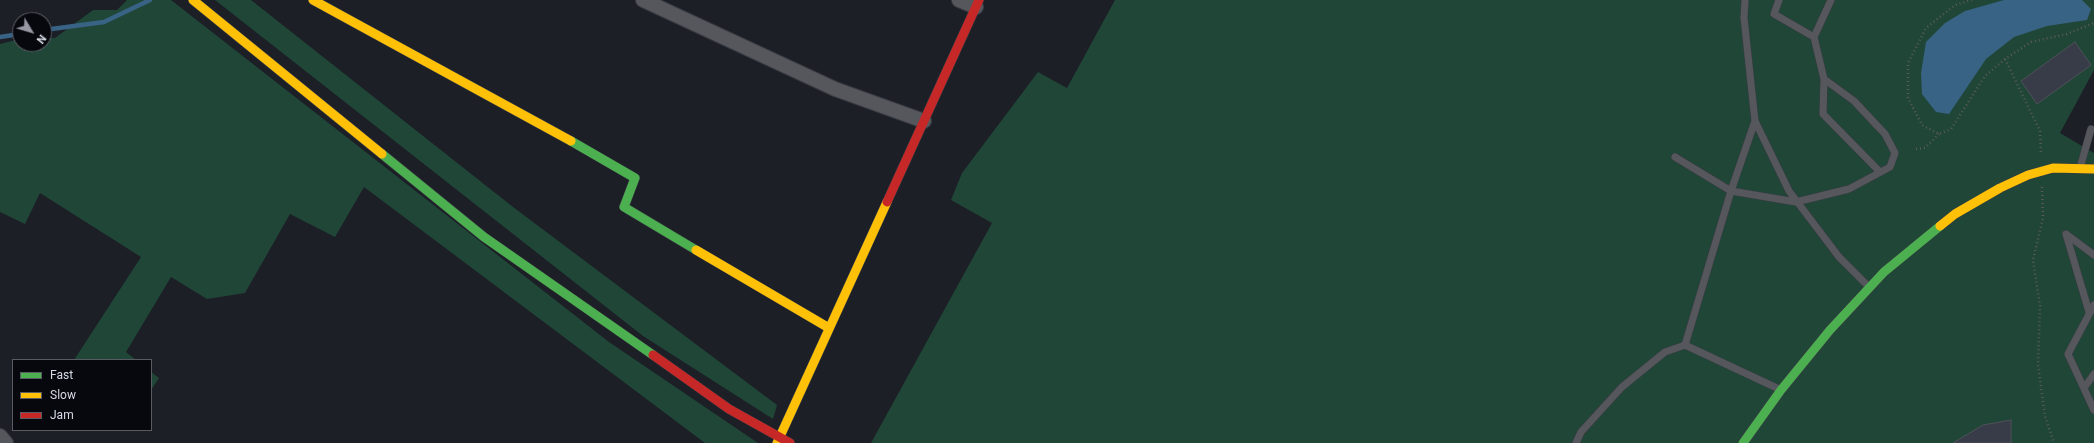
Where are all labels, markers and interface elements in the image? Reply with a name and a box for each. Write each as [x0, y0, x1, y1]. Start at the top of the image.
north arrow [12, 12, 52, 52]
text: N [34, 32, 49, 46]
legend [12, 359, 152, 431]
text: Fast [50, 368, 73, 382]
text: Slow [50, 388, 76, 402]
text: Jam [50, 408, 74, 422]

